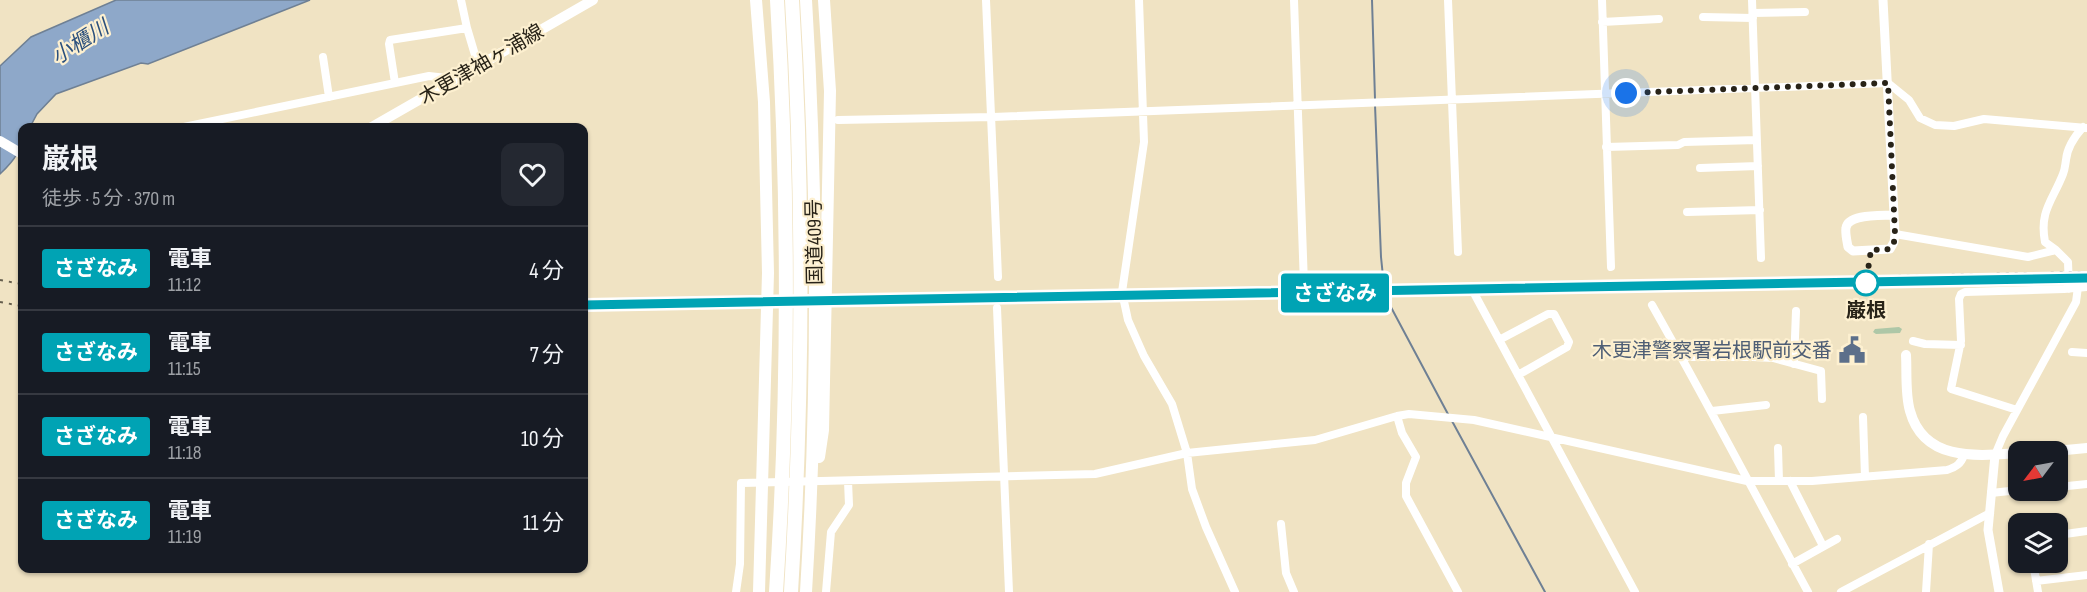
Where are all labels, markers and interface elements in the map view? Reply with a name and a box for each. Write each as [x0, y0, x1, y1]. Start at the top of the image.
water label: 小櫃川 [47, 14, 115, 70]
street label: 木更津袖ヶ浦線 [415, 19, 548, 110]
your location [1611, 78, 1641, 108]
text: 巌根 [42, 143, 98, 176]
button: heart [501, 143, 564, 206]
text: 徒歩 · 5 分 · 370 m [42, 187, 175, 211]
street label: 国道409号 [802, 199, 828, 285]
text: 電車 [168, 246, 212, 273]
text: さざなみ [54, 256, 138, 281]
text: 4 分 [529, 258, 564, 285]
marker: 巌根 [1853, 270, 1879, 296]
text: 11:12 [168, 273, 201, 297]
line badge: さざなみ [1293, 274, 1377, 312]
text: さざなみ [1293, 281, 1377, 306]
place label: 巌根 [1846, 299, 1886, 323]
text: 電車 [168, 330, 212, 357]
public building icon: 木更津警察署岩根駅前交番 [1837, 335, 1867, 365]
place label: 木更津警察署岩根駅前交番 [1592, 339, 1832, 363]
text: さざなみ [54, 340, 138, 365]
text: 7 分 [530, 342, 564, 369]
text: 11:15 [168, 357, 201, 381]
text: 電車 [168, 414, 212, 441]
text: さざなみ [54, 424, 138, 449]
text: 10 分 [521, 426, 564, 453]
text: 11:18 [168, 441, 202, 465]
north arrow [2008, 441, 2068, 501]
map controls [2008, 441, 2068, 573]
text: 電車 [168, 498, 212, 525]
text: さざなみ [54, 508, 138, 533]
text: 11 分 [523, 510, 564, 537]
button: layers [2008, 513, 2068, 573]
text: 11:19 [168, 525, 202, 549]

